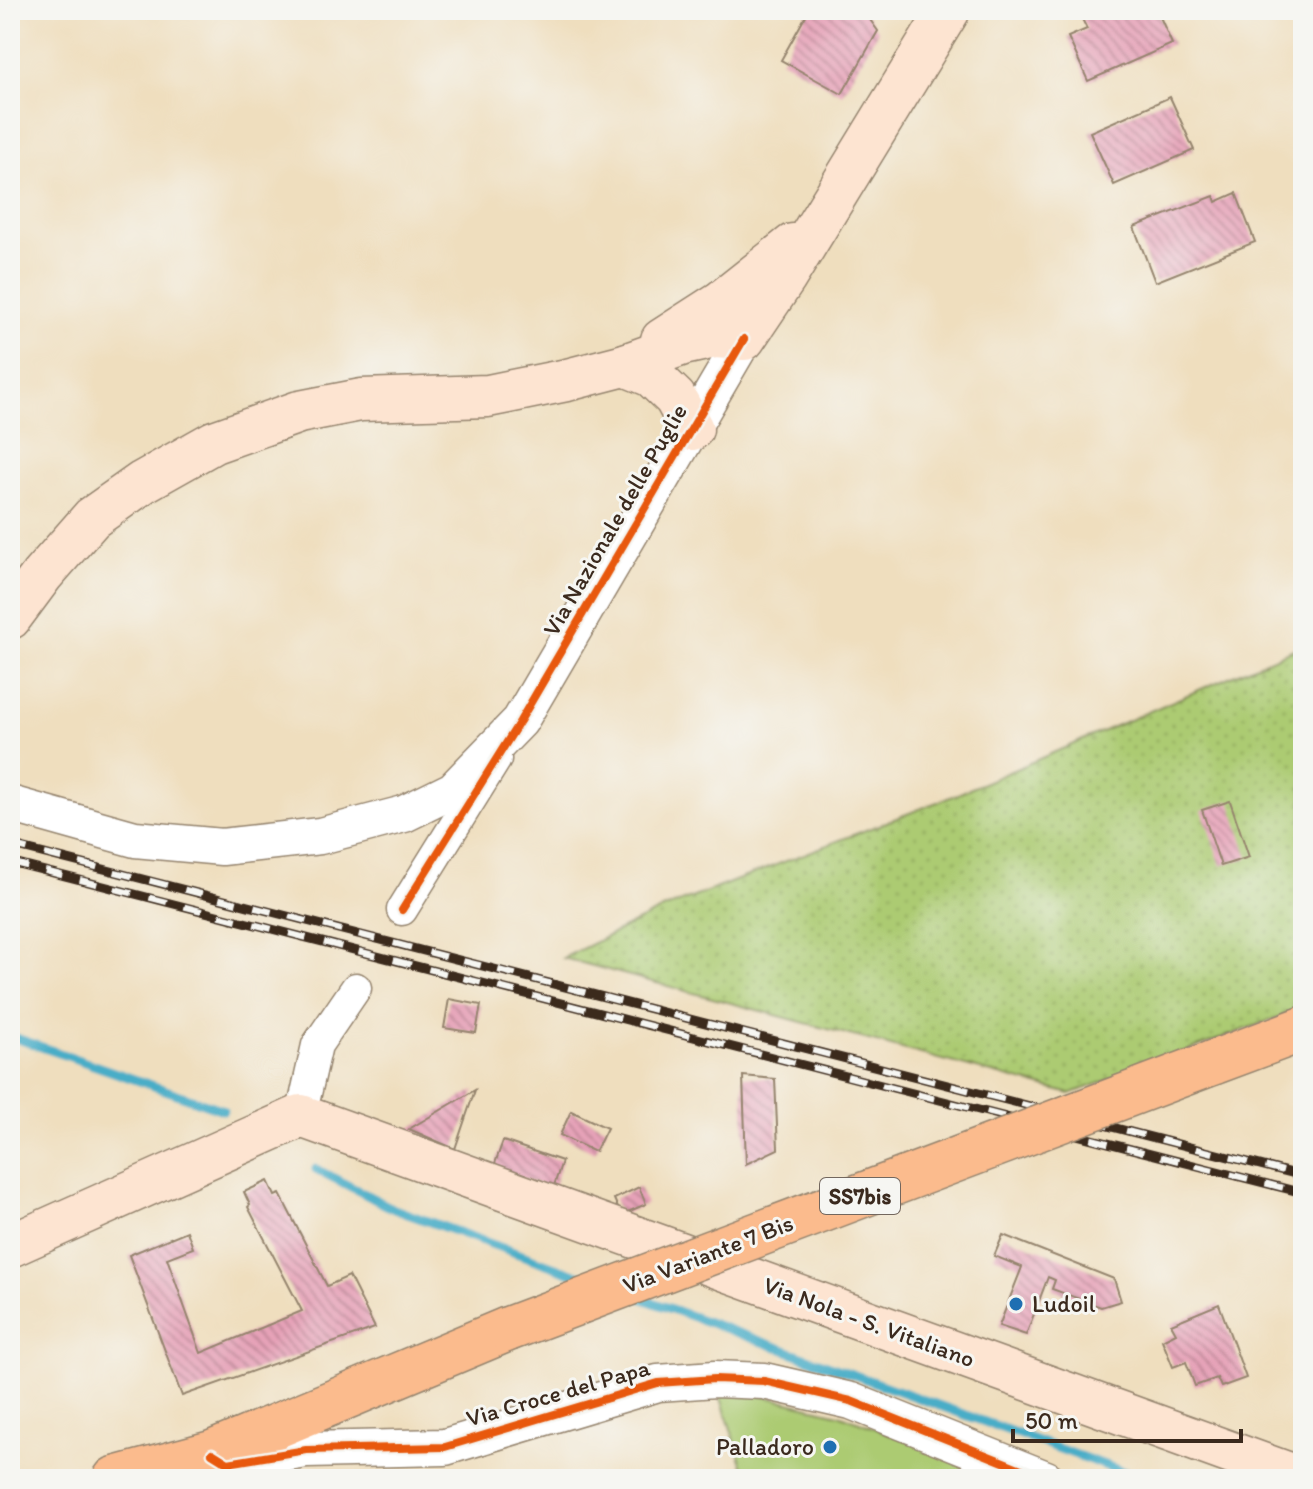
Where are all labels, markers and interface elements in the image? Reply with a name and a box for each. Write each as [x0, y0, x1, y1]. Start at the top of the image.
street label: Via Nazionale delle Puglie [536, 398, 693, 641]
road number: SS7bis [820, 1178, 900, 1214]
street label: Via Variante 7 Bis [619, 1208, 797, 1299]
street label: Via Nola - S. Vitaliano [760, 1270, 979, 1373]
place label: Ludoil [1032, 1289, 1096, 1318]
marker: Ludoil [1007, 1295, 1025, 1313]
street label: Via Croce del Papa [463, 1352, 653, 1433]
scale bar [1013, 1393, 1241, 1443]
text: 50 m [1025, 1406, 1078, 1435]
place label: Palladoro [716, 1432, 814, 1461]
marker: Palladoro [821, 1438, 839, 1456]

